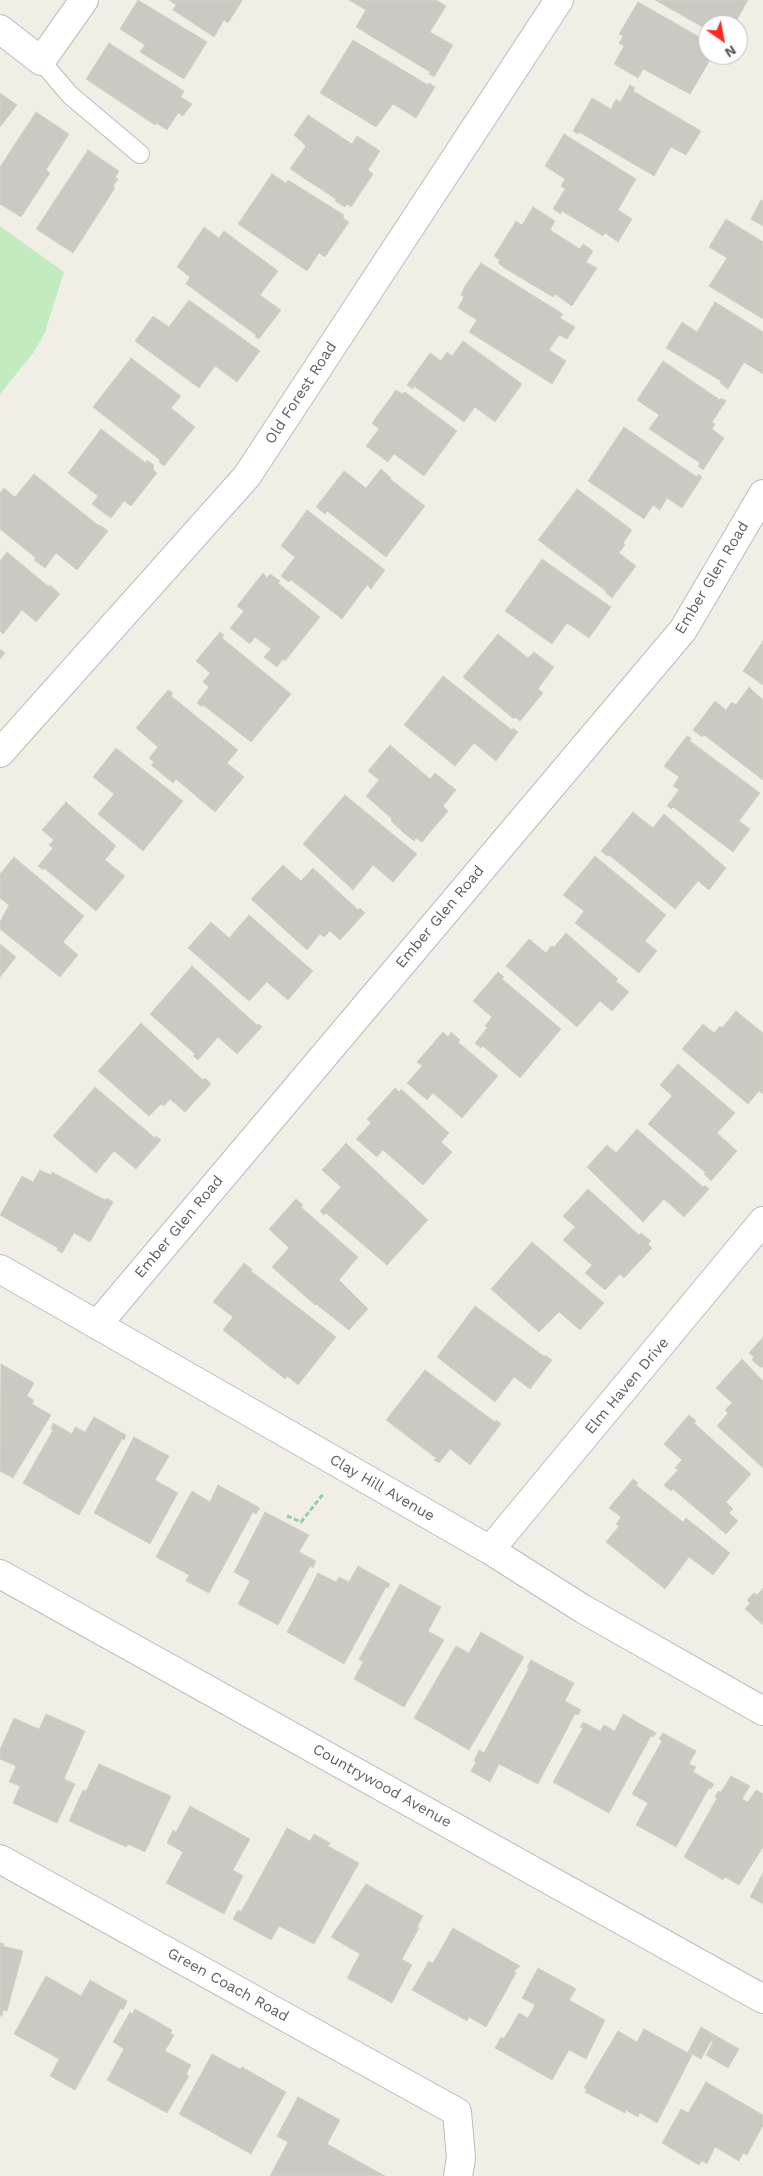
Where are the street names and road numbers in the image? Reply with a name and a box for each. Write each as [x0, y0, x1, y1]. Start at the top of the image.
street label: Old Forest Road [261, 339, 341, 447]
street label: Ember Glen Road [671, 518, 753, 638]
street label: Ember Glen Road [392, 862, 488, 972]
street label: Ember Glen Road [131, 1172, 227, 1282]
street label: Elm Haven Drive [581, 1334, 673, 1438]
street label: Clay Hill Avenue [326, 1451, 438, 1525]
street label: Countrywood Avenue [310, 1740, 454, 1832]
street label: Green Coach Road [164, 1944, 292, 2026]

